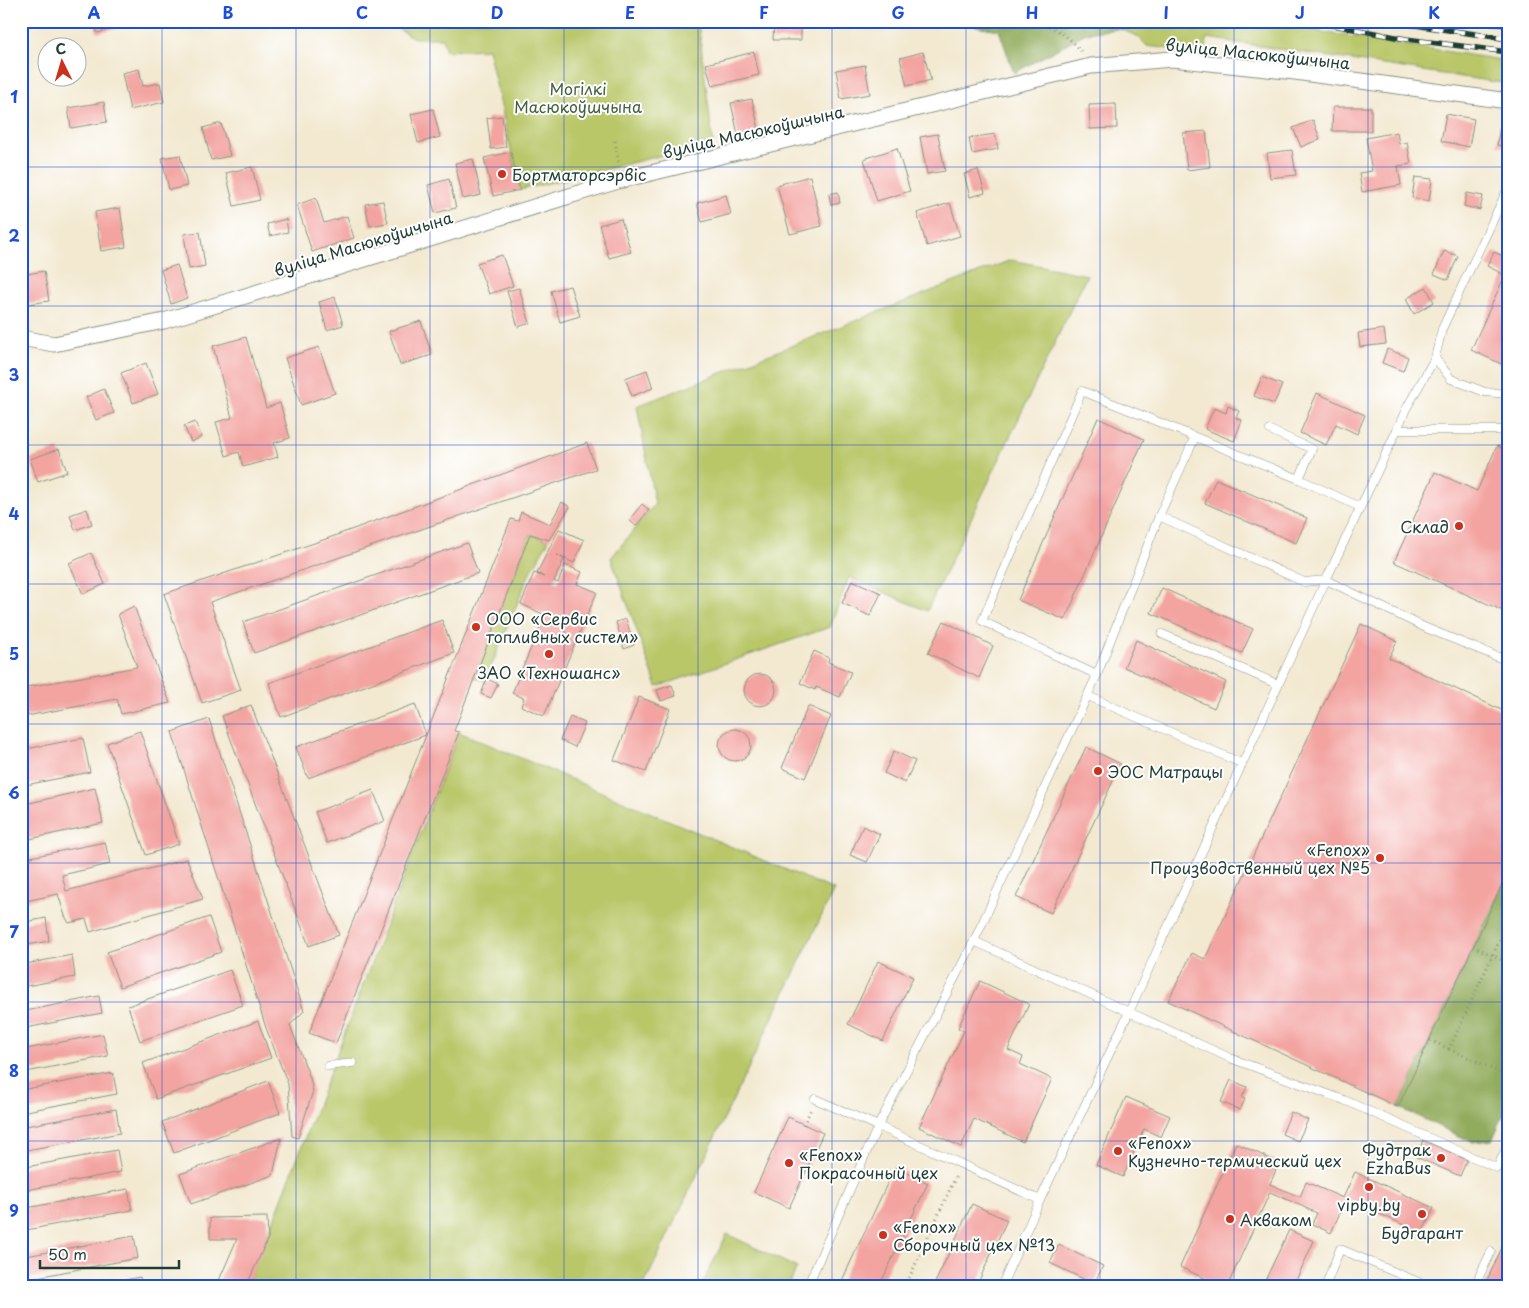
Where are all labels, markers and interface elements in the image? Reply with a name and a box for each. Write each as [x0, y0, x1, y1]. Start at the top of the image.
text: A [88, 0, 101, 24]
text: B [223, 0, 234, 24]
text: C [356, 0, 368, 24]
text: D [491, 0, 503, 24]
text: E [625, 0, 635, 24]
text: F [759, 0, 769, 24]
text: G [891, 0, 905, 24]
text: H [1026, 0, 1038, 24]
text: I [1163, 0, 1169, 24]
text: J [1295, 0, 1305, 24]
text: K [1428, 0, 1440, 24]
street label: вуліца Масюкоўшчына [1164, 31, 1352, 75]
north arrow [38, 38, 88, 88]
text: С [55, 38, 67, 59]
park label: Могілкі Масюкоўшчына [514, 76, 642, 118]
text: 1 [10, 84, 18, 108]
street label: вуліца Масюкоўшчына [660, 98, 846, 164]
place label: Бортматорсэрвіс [512, 162, 646, 186]
marker: Бортматорсэрвіс [496, 168, 508, 180]
street label: вуліца Масюкоўшчына [271, 204, 455, 282]
text: 2 [8, 223, 20, 247]
text: 3 [9, 362, 19, 386]
text: 4 [9, 501, 20, 525]
place label: Склад [1400, 514, 1449, 538]
marker: Склад [1453, 520, 1465, 532]
place label: ООО «Сервис топливных систем» [486, 606, 638, 648]
marker: ООО «Сервис топливных систем» [470, 621, 482, 633]
text: 5 [9, 641, 19, 665]
marker: ЗАО «Техношанс» [543, 648, 555, 660]
place label: ЗАО «Техношанс» [478, 660, 620, 684]
place label: ЭОС Матрацы [1108, 759, 1223, 783]
marker: ЭОС Матрацы [1092, 765, 1104, 777]
text: 6 [8, 780, 20, 804]
place label: «Fenox» Производственный цех №5 [1150, 837, 1370, 879]
marker: «Fenox» Производственный цех №5 [1374, 852, 1386, 864]
text: 7 [9, 919, 19, 943]
text: 8 [9, 1058, 19, 1082]
place label: «Fenox» Кузнечно-термический цех [1128, 1130, 1342, 1172]
place label: Фудтрак EzhaBus [1362, 1137, 1431, 1179]
place label: «Fenox» Покрасочный цех [799, 1142, 938, 1184]
marker: «Fenox» Кузнечно-термический цех [1112, 1145, 1124, 1157]
marker: Фудтрак EzhaBus [1435, 1152, 1447, 1164]
marker: «Fenox» Покрасочный цех [783, 1157, 795, 1169]
marker: vipby.by [1363, 1181, 1375, 1193]
place label: vipby.by [1337, 1192, 1401, 1216]
text: 9 [9, 1198, 19, 1222]
place label: Акваком [1240, 1207, 1312, 1231]
marker: Будгарант [1416, 1208, 1428, 1220]
marker: Акваком [1224, 1213, 1236, 1225]
place label: «Fenox» Сборочный цех №13 [893, 1214, 1055, 1256]
place label: Будгарант [1381, 1220, 1463, 1244]
marker: «Fenox» Сборочный цех №13 [877, 1229, 889, 1241]
scale bar [40, 1238, 179, 1270]
text: 50 m [48, 1242, 87, 1265]

